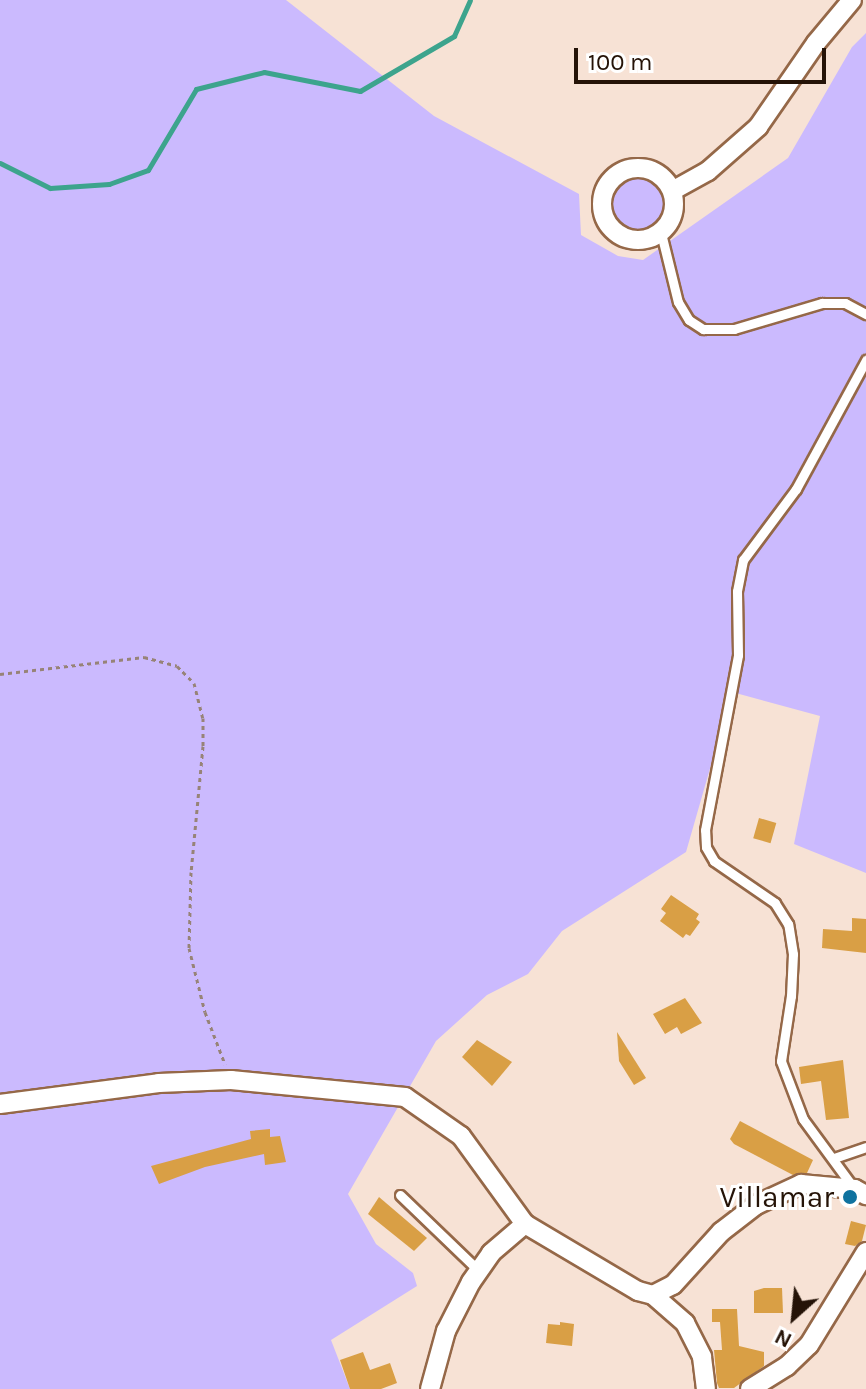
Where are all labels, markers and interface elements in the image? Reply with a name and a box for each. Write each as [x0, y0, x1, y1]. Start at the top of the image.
scale bar [578, 32, 830, 82]
text: 100 m [588, 48, 653, 76]
place label: Villamar [719, 1179, 834, 1215]
marker: Villamar [841, 1188, 859, 1206]
north arrow [754, 1277, 834, 1357]
text: N [770, 1323, 796, 1354]

